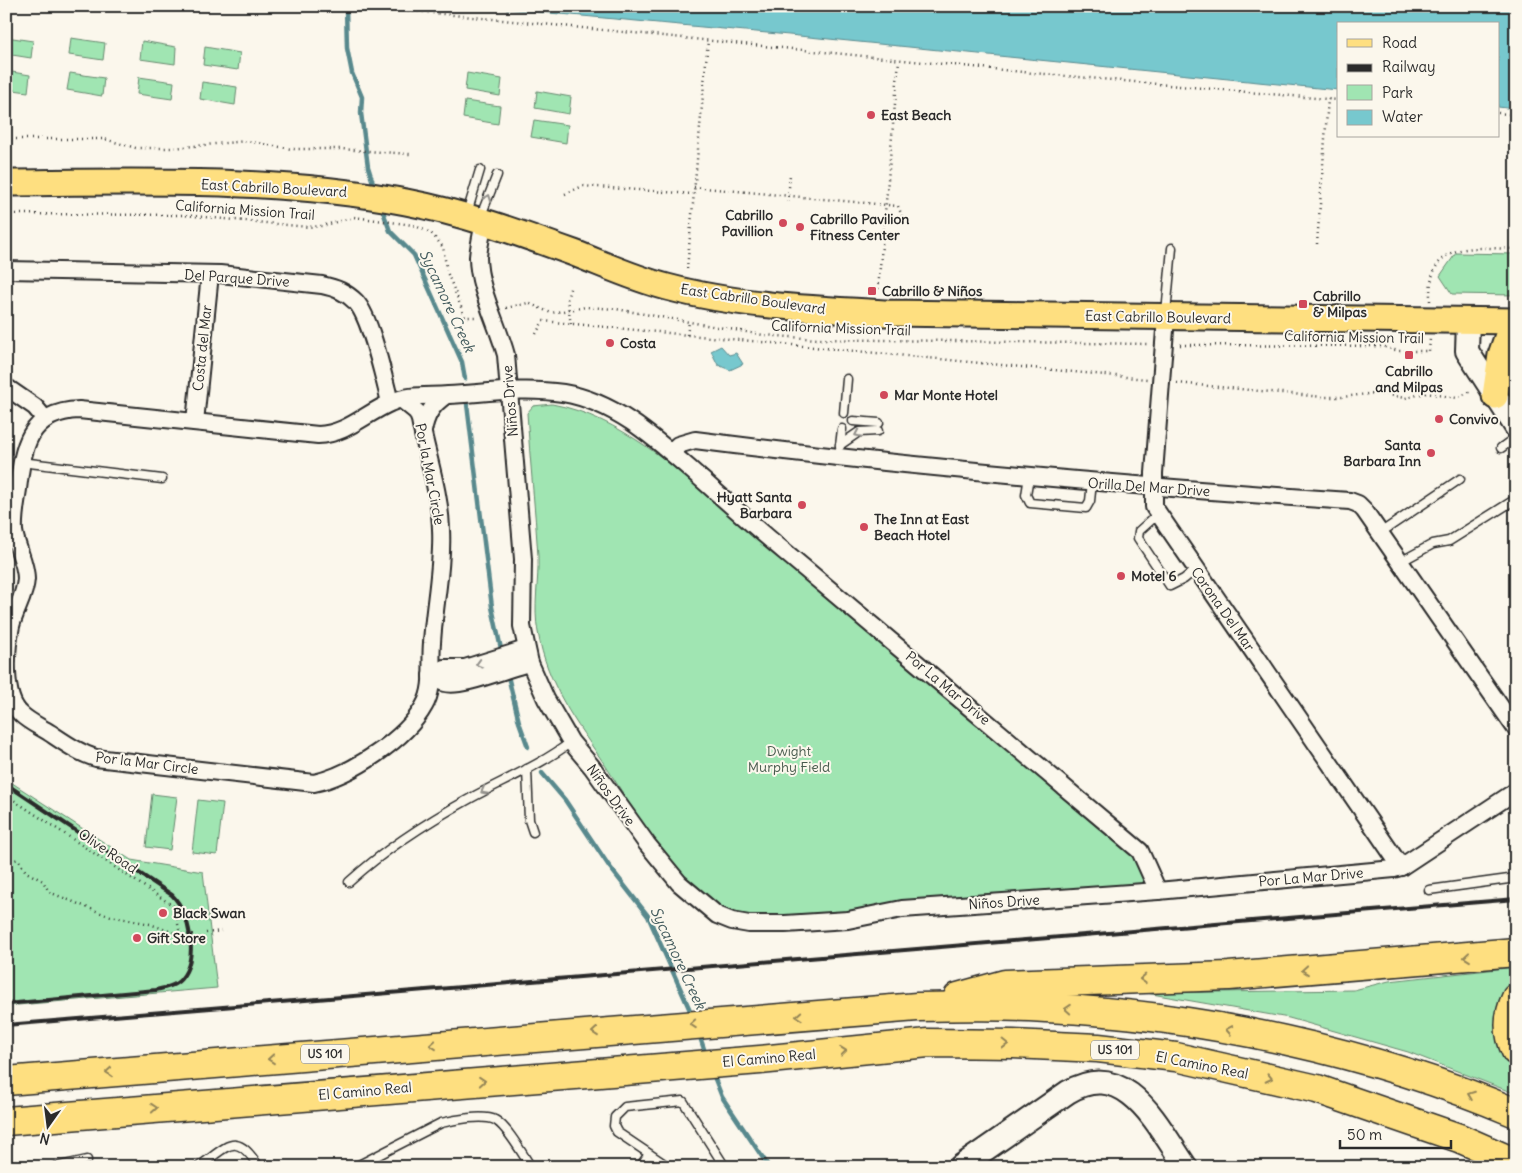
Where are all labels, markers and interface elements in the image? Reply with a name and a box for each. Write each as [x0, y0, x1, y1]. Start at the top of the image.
legend [1337, 22, 1500, 138]
text: Road [1382, 33, 1417, 52]
text: Railway [1382, 57, 1436, 76]
text: Park [1382, 83, 1413, 102]
place label: East Beach [881, 106, 951, 124]
text: Water [1382, 107, 1423, 126]
marker: East Beach [865, 109, 877, 121]
street label: East Cabrillo Boulevard [201, 175, 347, 201]
one-way arrow [482, 194, 492, 202]
street label: California Mission Trail [175, 196, 315, 224]
place label: Cabrillo Pavillion [722, 206, 773, 240]
place label: Cabrillo Pavilion Fitness Center [810, 210, 909, 244]
marker: Cabrillo Pavillion [777, 217, 789, 229]
marker: Cabrillo Pavilion Fitness Center [794, 221, 806, 233]
water label: Sycamore Creek [415, 246, 480, 356]
street label: Del Parque Drive [184, 265, 290, 291]
street label: East Cabrillo Boulevard [679, 280, 827, 318]
place label: Cabrillo & Niños [882, 282, 983, 300]
marker: Cabrillo & Niños [866, 285, 878, 297]
place label: Cabrillo & Milpas [1313, 287, 1368, 321]
marker: Cabrillo & Milpas [1297, 298, 1309, 310]
street label: Costa del Mar [189, 304, 216, 392]
street label: East Cabrillo Boulevard [1085, 307, 1231, 327]
street label: California Mission Trail [771, 317, 911, 339]
street label: California Mission Trail [1284, 327, 1424, 347]
place label: Costa [620, 334, 656, 352]
marker: Costa [604, 337, 616, 349]
marker: Cabrillo and Milpas [1403, 349, 1415, 361]
place label: Cabrillo and Milpas [1375, 362, 1443, 396]
street label: Niños Drive [498, 365, 522, 437]
place label: Mar Monte Hotel [894, 386, 998, 404]
marker: Mar Monte Hotel [878, 389, 890, 401]
place label: Convivo [1449, 410, 1499, 428]
marker: Convivo [1433, 413, 1445, 425]
street label: Por la Mar Circle [411, 421, 449, 527]
one-way arrow [854, 428, 863, 439]
place label: Santa Barbara Inn [1343, 436, 1421, 470]
marker: Santa Barbara Inn [1425, 447, 1437, 459]
street label: Orilla Del Mar Drive [1087, 474, 1211, 500]
place label: Hyatt Santa Barbara [717, 488, 792, 522]
marker: Hyatt Santa Barbara [796, 499, 808, 511]
place label: The Inn at East Beach Hotel [874, 510, 969, 544]
marker: The Inn at East Beach Hotel [858, 521, 870, 533]
street label: Corona Del Mar [1187, 563, 1259, 655]
place label: Motel 6 [1131, 567, 1177, 585]
marker: Motel 6 [1115, 570, 1127, 582]
street label: Por La Mar Drive [902, 647, 994, 729]
one-way arrow [476, 658, 484, 668]
park label: Dwight Murphy Field [748, 742, 830, 776]
street label: Por la Mar Circle [95, 748, 199, 778]
street label: Niños Drive [583, 761, 639, 829]
one-way arrow [480, 785, 489, 795]
street label: Olive Road [75, 825, 141, 877]
street label: Por La Mar Drive [1258, 863, 1364, 891]
street label: Niños Drive [968, 891, 1040, 913]
water label: Sycamore Creek [646, 903, 711, 1013]
place label: Black Swan [173, 904, 246, 922]
marker: Black Swan [157, 907, 169, 919]
place label: Gift Store [147, 929, 206, 947]
marker: Gift Store [131, 932, 143, 944]
one-way arrow [1463, 951, 1471, 962]
one-way arrow [1301, 965, 1309, 976]
one-way arrow [1139, 974, 1147, 985]
one-way arrow [1064, 1004, 1072, 1015]
one-way arrow [794, 1010, 802, 1021]
one-way arrow [689, 1019, 697, 1030]
one-way arrow [1225, 1025, 1234, 1036]
one-way arrow [591, 1026, 599, 1037]
one-way arrow [1002, 1039, 1009, 1049]
one-way arrow [429, 1040, 437, 1051]
road number: US 101 [1091, 1040, 1139, 1060]
road number: US 101 [301, 1044, 349, 1064]
street label: El Camino Real [721, 1045, 817, 1071]
one-way arrow [839, 1046, 847, 1057]
street label: El Camino Real [1154, 1047, 1250, 1083]
one-way arrow [267, 1053, 275, 1064]
one-way arrow [105, 1066, 113, 1077]
one-way arrow [1265, 1072, 1274, 1083]
one-way arrow [478, 1076, 486, 1087]
street label: El Camino Real [317, 1078, 413, 1104]
one-way arrow [1467, 1091, 1475, 1101]
north arrow [22, 1100, 72, 1150]
one-way arrow [150, 1103, 158, 1114]
scale bar [1340, 1118, 1451, 1150]
text: 50 m [1347, 1125, 1382, 1144]
text: N [38, 1129, 52, 1149]

